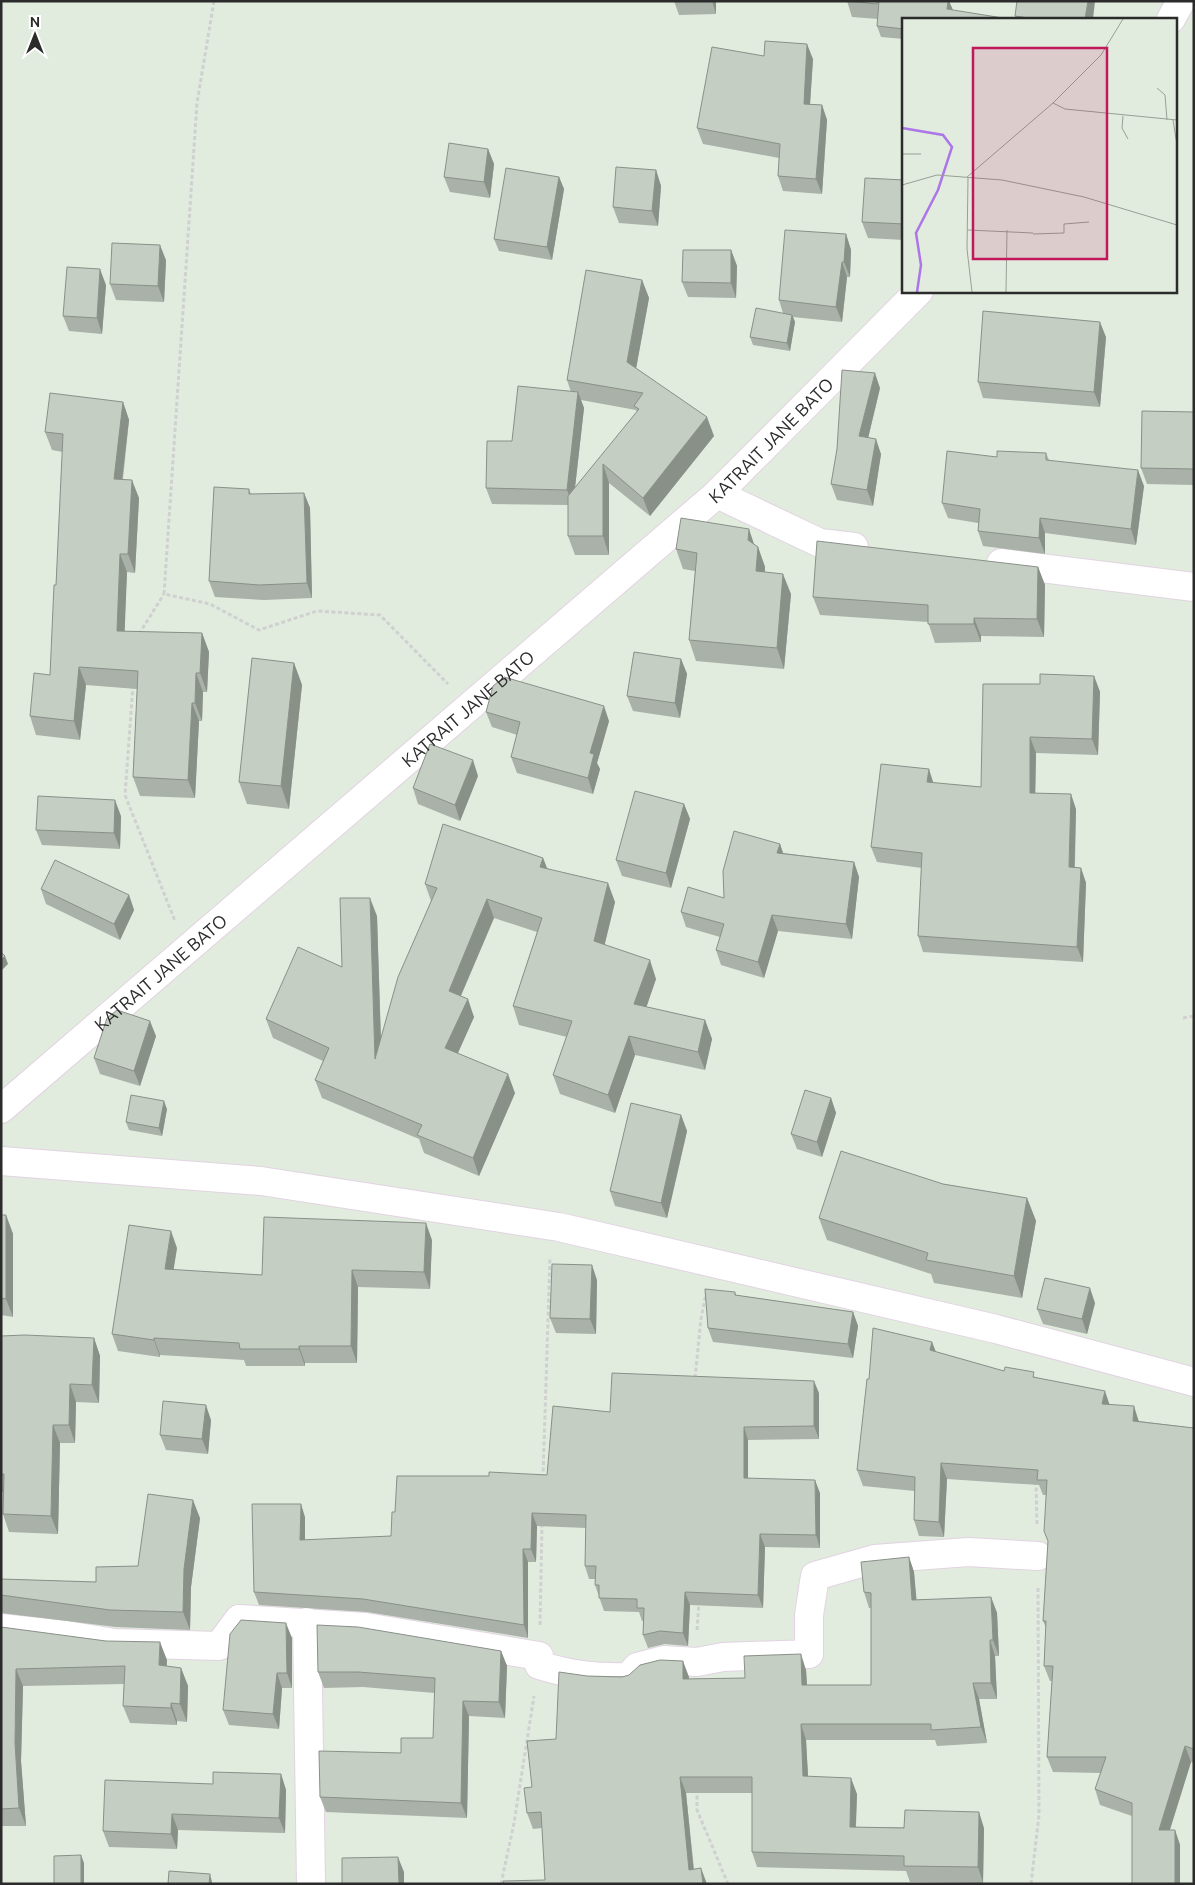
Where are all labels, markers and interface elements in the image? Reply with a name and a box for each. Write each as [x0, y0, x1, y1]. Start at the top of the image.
north arrow [10, 10, 60, 60]
text: N [30, 14, 40, 30]
inset map [902, 18, 1178, 292]
street label: KATRAIT JANE BATO [705, 373, 837, 507]
street label: KATRAIT JANE BATO [397, 646, 538, 771]
street label: KATRAIT JANE BATO [90, 910, 231, 1034]

